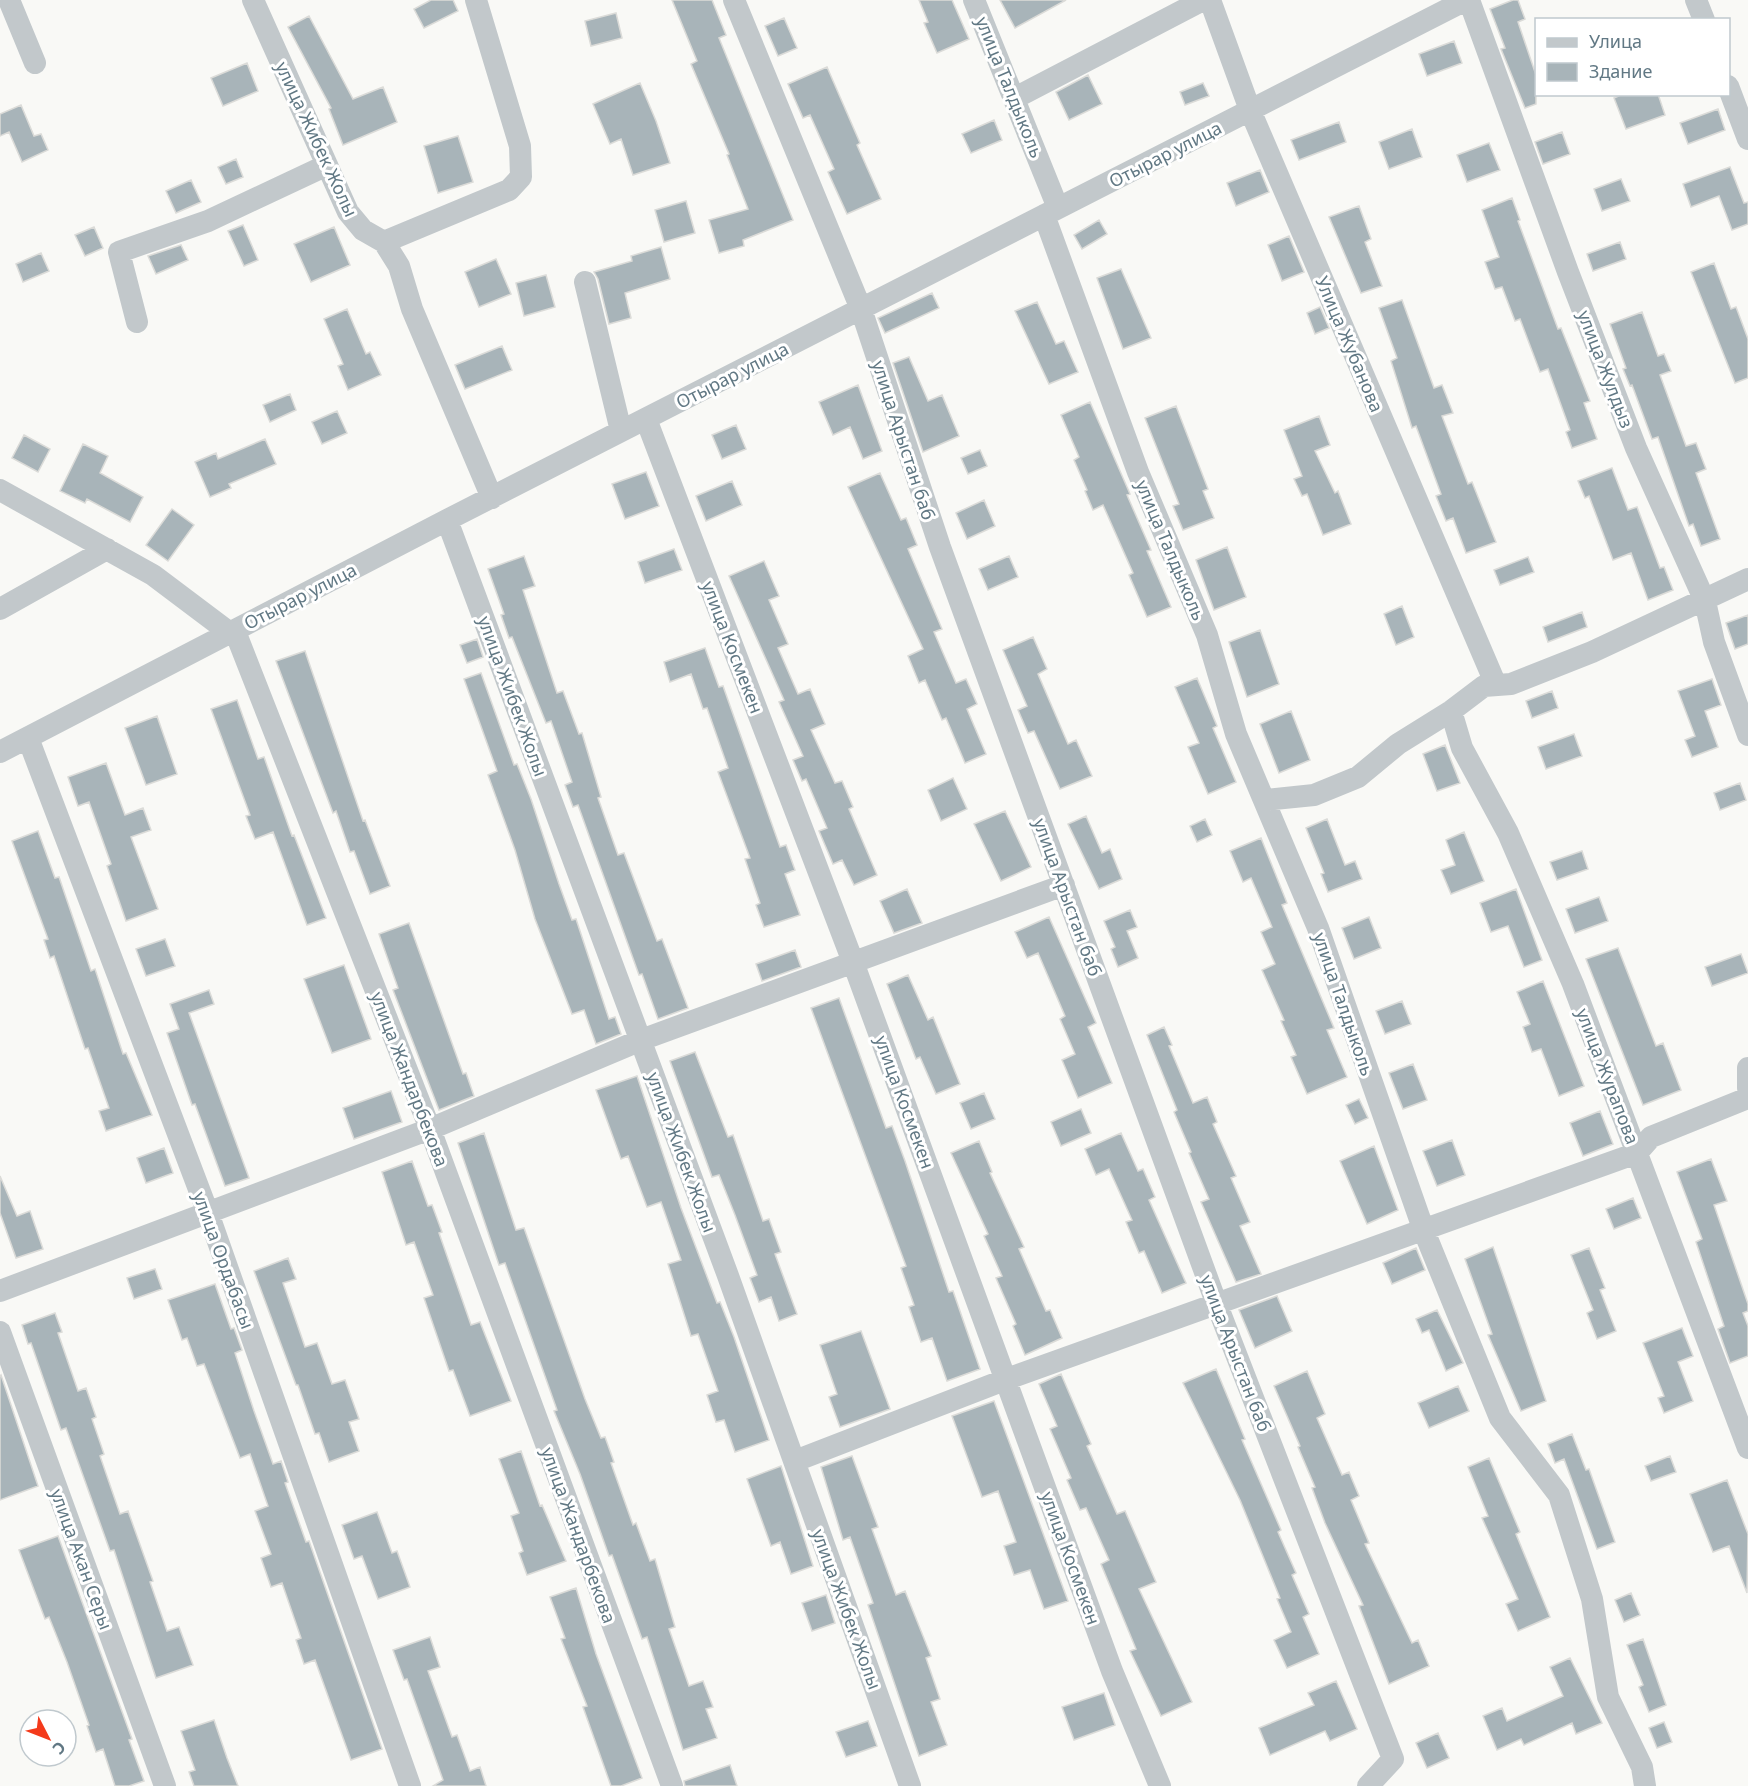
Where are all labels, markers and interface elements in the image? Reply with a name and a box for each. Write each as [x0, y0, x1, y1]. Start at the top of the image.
street label: улица Талдыколь [971, 13, 1049, 161]
legend [1535, 18, 1730, 96]
text: Улица [1589, 29, 1642, 53]
street label: улица Жибек Жолы [270, 57, 364, 221]
text: Здание [1589, 59, 1653, 83]
street label: Отырар улица [1105, 115, 1225, 193]
street label: Улица Жубанова [1311, 272, 1389, 416]
street label: улица Жулдыз [1573, 307, 1639, 431]
street label: Отырар улица [672, 336, 792, 414]
street label: улица Арыстан баб [867, 357, 941, 523]
street label: улица Талдыколь [1131, 476, 1211, 624]
street label: Отырар улица [240, 557, 360, 635]
street label: улица Космекен [697, 577, 769, 717]
street label: улица Жибек Жолы [473, 613, 553, 779]
street label: улица Арыстан баб [1028, 815, 1108, 979]
street label: улица Талдыколь [1308, 929, 1380, 1079]
street label: улица Жандарбекова [366, 988, 454, 1170]
street label: улица Журапова [1571, 1005, 1645, 1147]
street label: улица Космекен [870, 1032, 940, 1172]
street label: улица Жибек Жолы [642, 1069, 722, 1235]
street label: улица Ордабасы [188, 1188, 260, 1332]
street label: улица Арыстан баб [1195, 1271, 1277, 1435]
street label: улица Жандарбекова [536, 1444, 622, 1626]
street label: улица Акан Серы [45, 1485, 119, 1633]
street label: улица Космекен [1036, 1488, 1106, 1628]
street label: улица Жибек Жолы [807, 1526, 887, 1692]
north arrow [18, 1708, 78, 1768]
text: С [48, 1737, 71, 1759]

